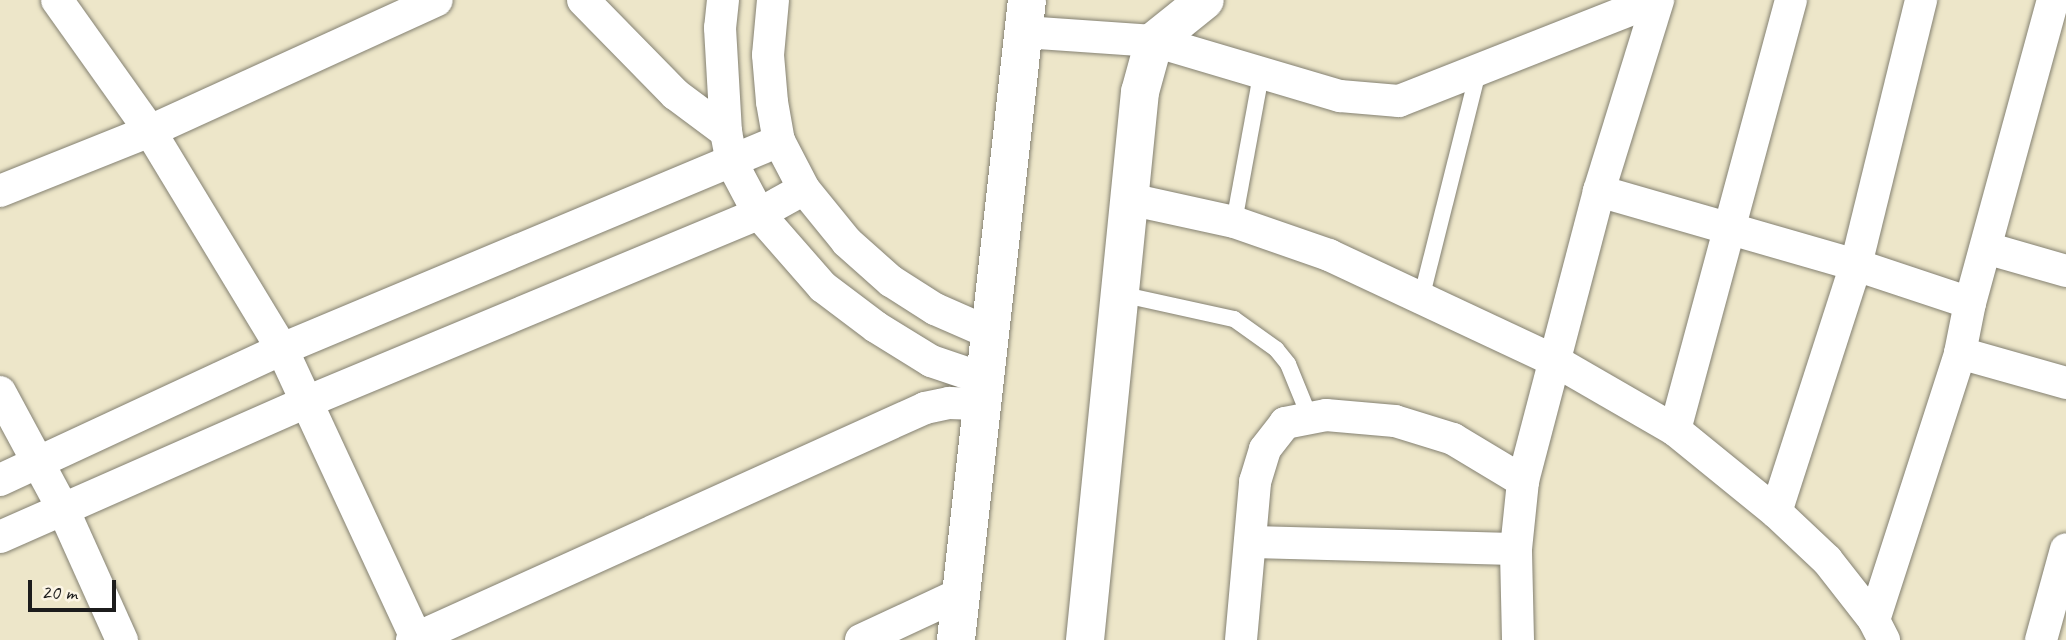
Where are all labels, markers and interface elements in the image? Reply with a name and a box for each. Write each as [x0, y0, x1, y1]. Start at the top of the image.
scale bar [32, 566, 119, 610]
text: 20 m [41, 579, 77, 605]

